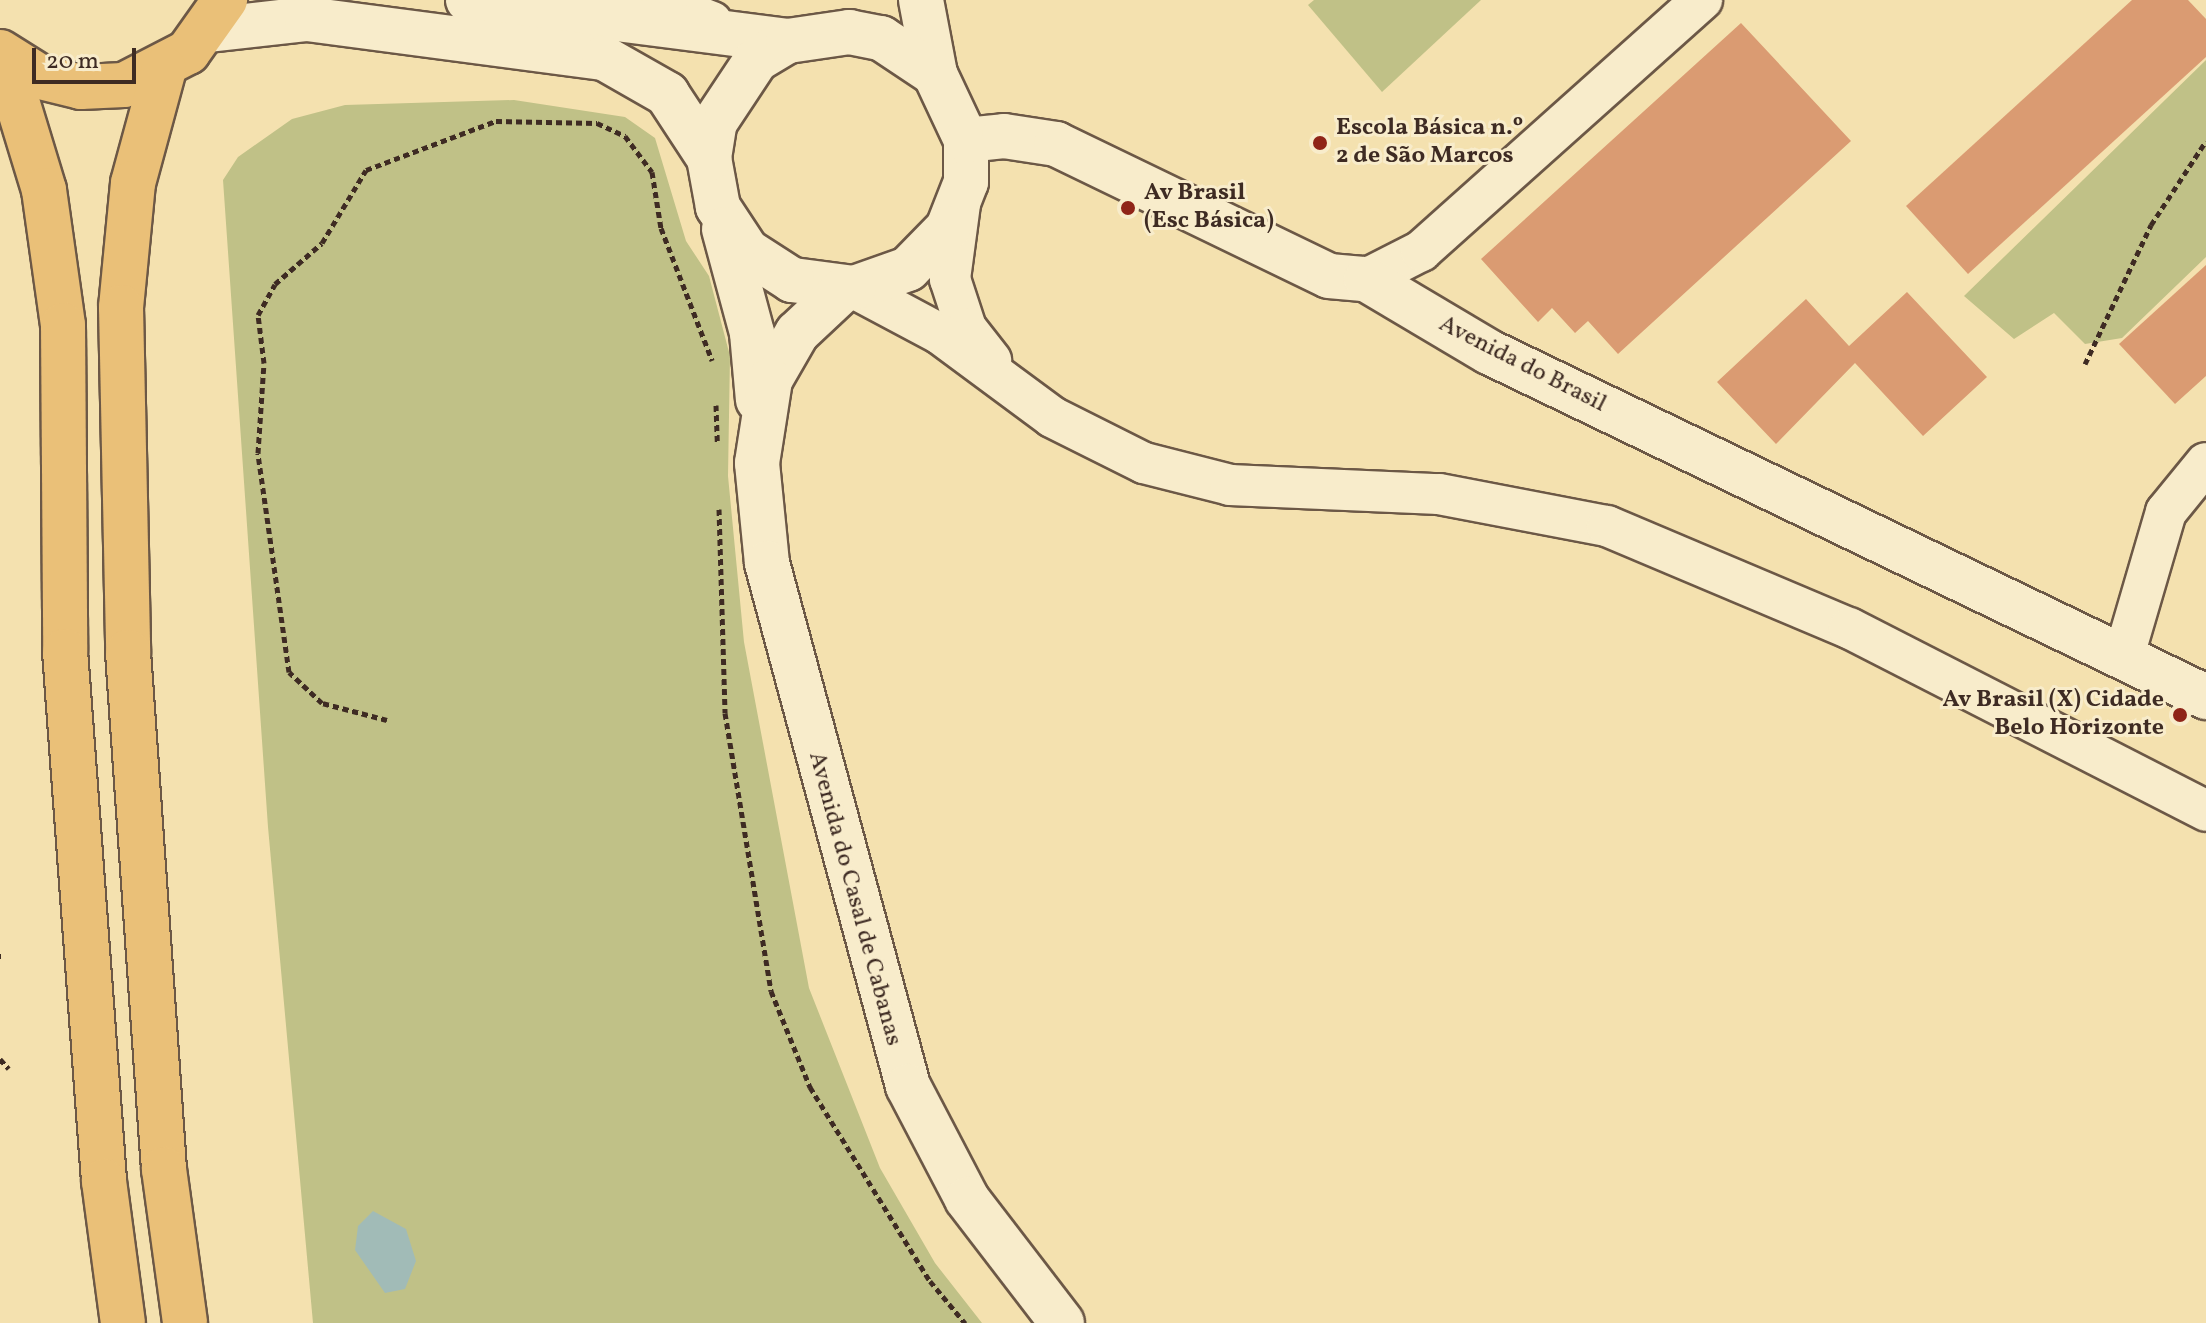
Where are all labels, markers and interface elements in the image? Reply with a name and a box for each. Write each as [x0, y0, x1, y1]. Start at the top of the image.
scale bar [36, 32, 140, 82]
text: 20 m [46, 45, 99, 79]
place label: Escola Básica n.º 2 de São Marcos [1336, 115, 1523, 171]
marker: Escola Básica n.º 2 de São Marcos [1311, 134, 1329, 152]
place label: Av Brasil (Esc Básica) [1144, 180, 1274, 236]
marker: Av Brasil (Esc Básica) [1119, 199, 1137, 217]
street label: Avenida do Brasil [1434, 310, 1610, 420]
place label: Av Brasil (X) Cidade Belo Horizonte [1942, 687, 2164, 743]
marker: Av Brasil (X) Cidade Belo Horizonte [2171, 706, 2189, 724]
street label: Avenida do Casal de Cabanas [801, 749, 907, 1049]

